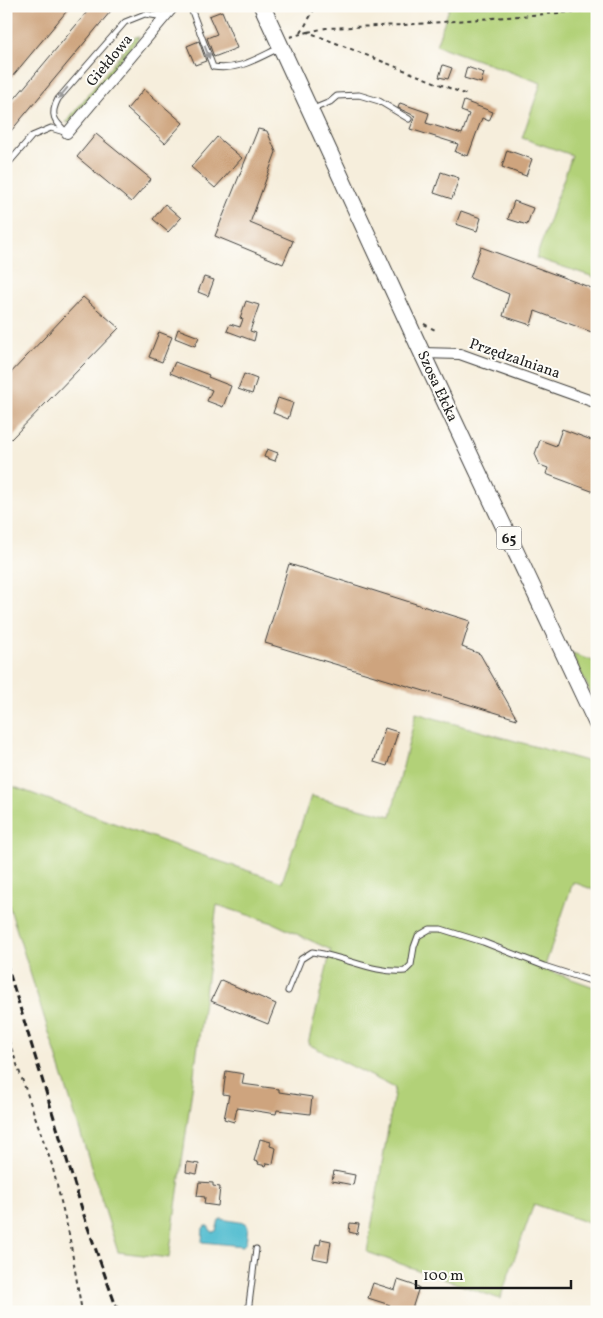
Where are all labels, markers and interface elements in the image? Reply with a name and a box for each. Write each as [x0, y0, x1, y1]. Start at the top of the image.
street label: Giełdowa [82, 30, 138, 92]
one-way arrow [204, 44, 212, 59]
one-way arrow [58, 87, 69, 100]
street label: Przędzalniana [466, 334, 563, 385]
street label: Szosa Ełcka [411, 348, 462, 426]
road number: 65 [496, 526, 522, 550]
scale bar [416, 1258, 570, 1290]
text: 100 m [423, 1266, 463, 1287]

